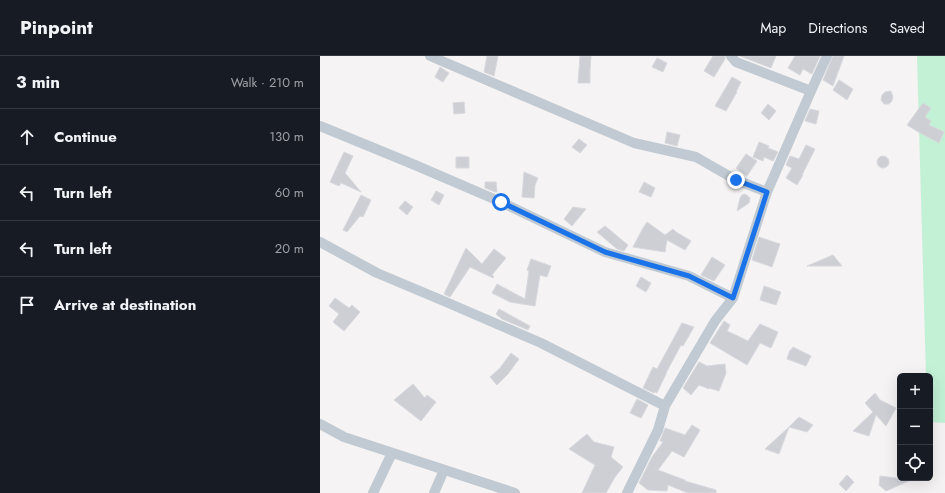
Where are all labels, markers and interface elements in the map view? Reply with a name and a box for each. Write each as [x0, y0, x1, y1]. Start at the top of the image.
text: Pinpoint [20, 14, 93, 41]
text: Map [760, 18, 786, 38]
text: Directions [808, 18, 868, 38]
text: Saved [890, 18, 925, 38]
text: 3 min [16, 70, 60, 94]
text: Walk · 210 m [231, 73, 304, 92]
icon: ahead [16, 126, 38, 148]
text: Continue [54, 126, 117, 148]
text: 130 m [269, 127, 304, 146]
route end [727, 171, 745, 189]
icon: left [16, 182, 38, 204]
text: Turn left [54, 182, 112, 204]
text: 60 m [275, 183, 304, 202]
route start [492, 193, 510, 211]
icon: left [16, 238, 38, 260]
text: Turn left [54, 238, 112, 260]
text: 20 m [275, 239, 304, 258]
icon: arrive [16, 294, 38, 316]
text: Arrive at destination [54, 294, 196, 316]
map controls [897, 373, 933, 481]
button: + [897, 373, 933, 409]
button: − [897, 409, 933, 445]
button: locate [897, 445, 933, 481]

